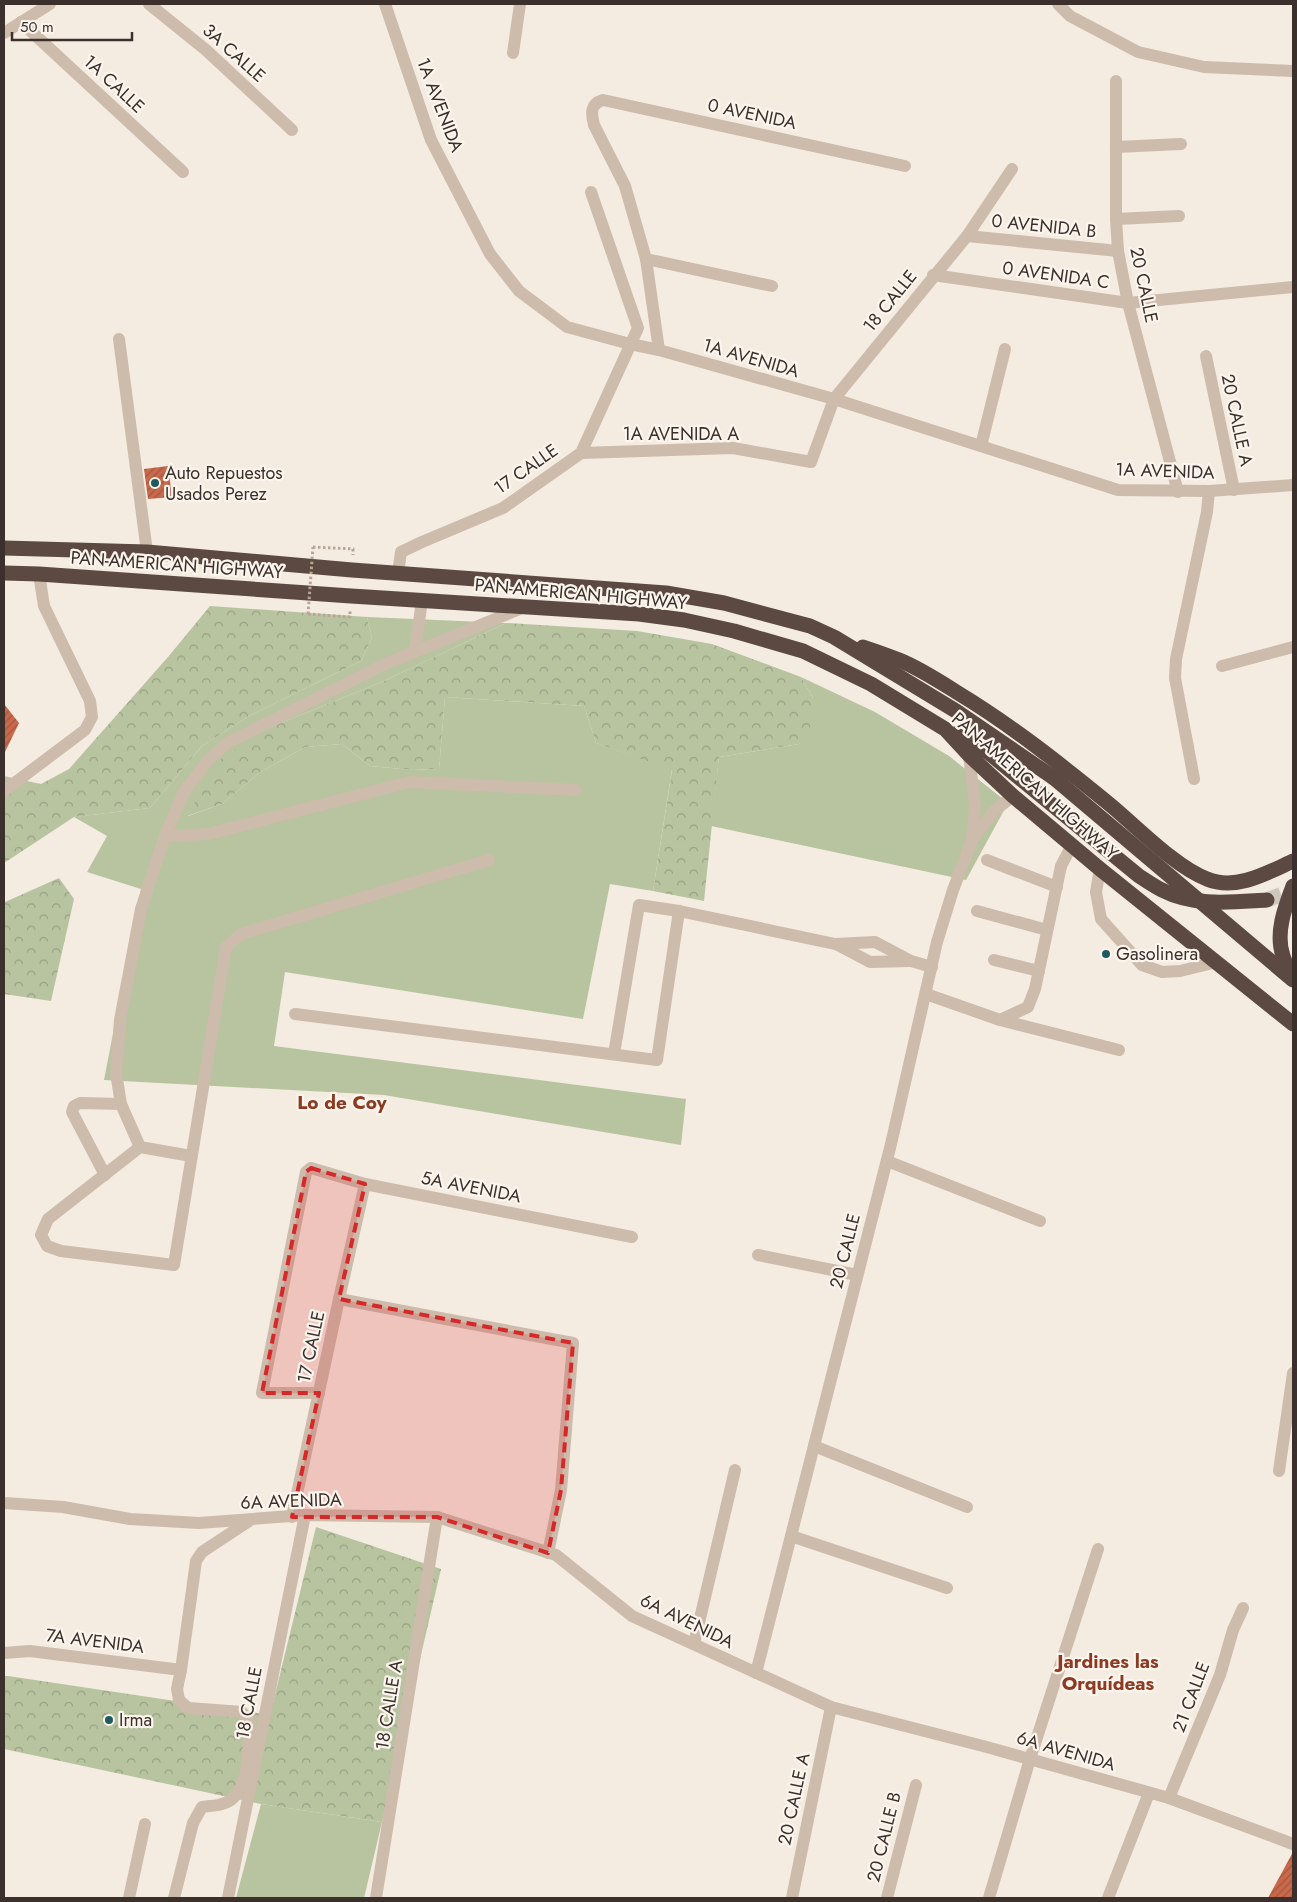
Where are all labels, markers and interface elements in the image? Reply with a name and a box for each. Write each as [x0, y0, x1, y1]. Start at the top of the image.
scale bar [12, 10, 132, 42]
text: 50 m [20, 16, 54, 38]
street label: 3A CALLE [197, 18, 271, 88]
street label: 1A CALLE [78, 49, 150, 119]
street label: 1A AVENIDA [410, 54, 470, 156]
street label: 0 AVENIDA [705, 92, 799, 136]
street label: 0 AVENIDA B [990, 208, 1098, 244]
street label: 20 CALLE [1123, 245, 1165, 325]
street label: 0 AVENIDA C [1001, 255, 1111, 295]
street label: 18 CALLE [857, 264, 923, 338]
street label: 1A AVENIDA [700, 332, 802, 384]
street label: 20 CALLE A [1215, 371, 1259, 469]
street label: 1A AVENIDA A [623, 421, 739, 447]
street label: 17 CALLE [489, 437, 563, 501]
street label: 1A AVENIDA [1115, 456, 1215, 486]
place label: Auto Repuestos Usados Perez [165, 460, 283, 507]
marker: Auto Repuestos Usados Perez [149, 477, 161, 489]
street label: PAN-AMERICAN HIGHWAY [70, 545, 285, 585]
street label: PAN-AMERICAN HIGHWAY [474, 572, 689, 616]
street label: PAN-AMERICAN HIGHWAY [946, 706, 1125, 866]
place label: Gasolinera [1116, 941, 1198, 967]
marker: Gasolinera [1100, 948, 1112, 960]
district label: Lo de Coy [297, 1089, 388, 1116]
street label: 5A AVENIDA [419, 1165, 523, 1209]
street label: 20 CALLE [823, 1211, 867, 1291]
street label: 17 CALLE [291, 1309, 331, 1385]
street label: 6A AVENIDA [240, 1486, 342, 1516]
street label: 6A AVENIDA [636, 1587, 738, 1655]
street label: 7A AVENIDA [44, 1622, 146, 1660]
district label: Jardines las Orquídeas [1053, 1648, 1159, 1697]
street label: 18 CALLE A [369, 1658, 409, 1752]
street label: 21 CALLE [1166, 1658, 1216, 1736]
street label: 18 CALLE [229, 1665, 269, 1741]
place label: Irma [119, 1707, 152, 1733]
marker: Irma [103, 1714, 115, 1726]
street label: 6A AVENIDA [1014, 1725, 1118, 1778]
street label: 20 CALLE A [772, 1750, 816, 1848]
street label: 20 CALLE B [860, 1789, 908, 1885]

